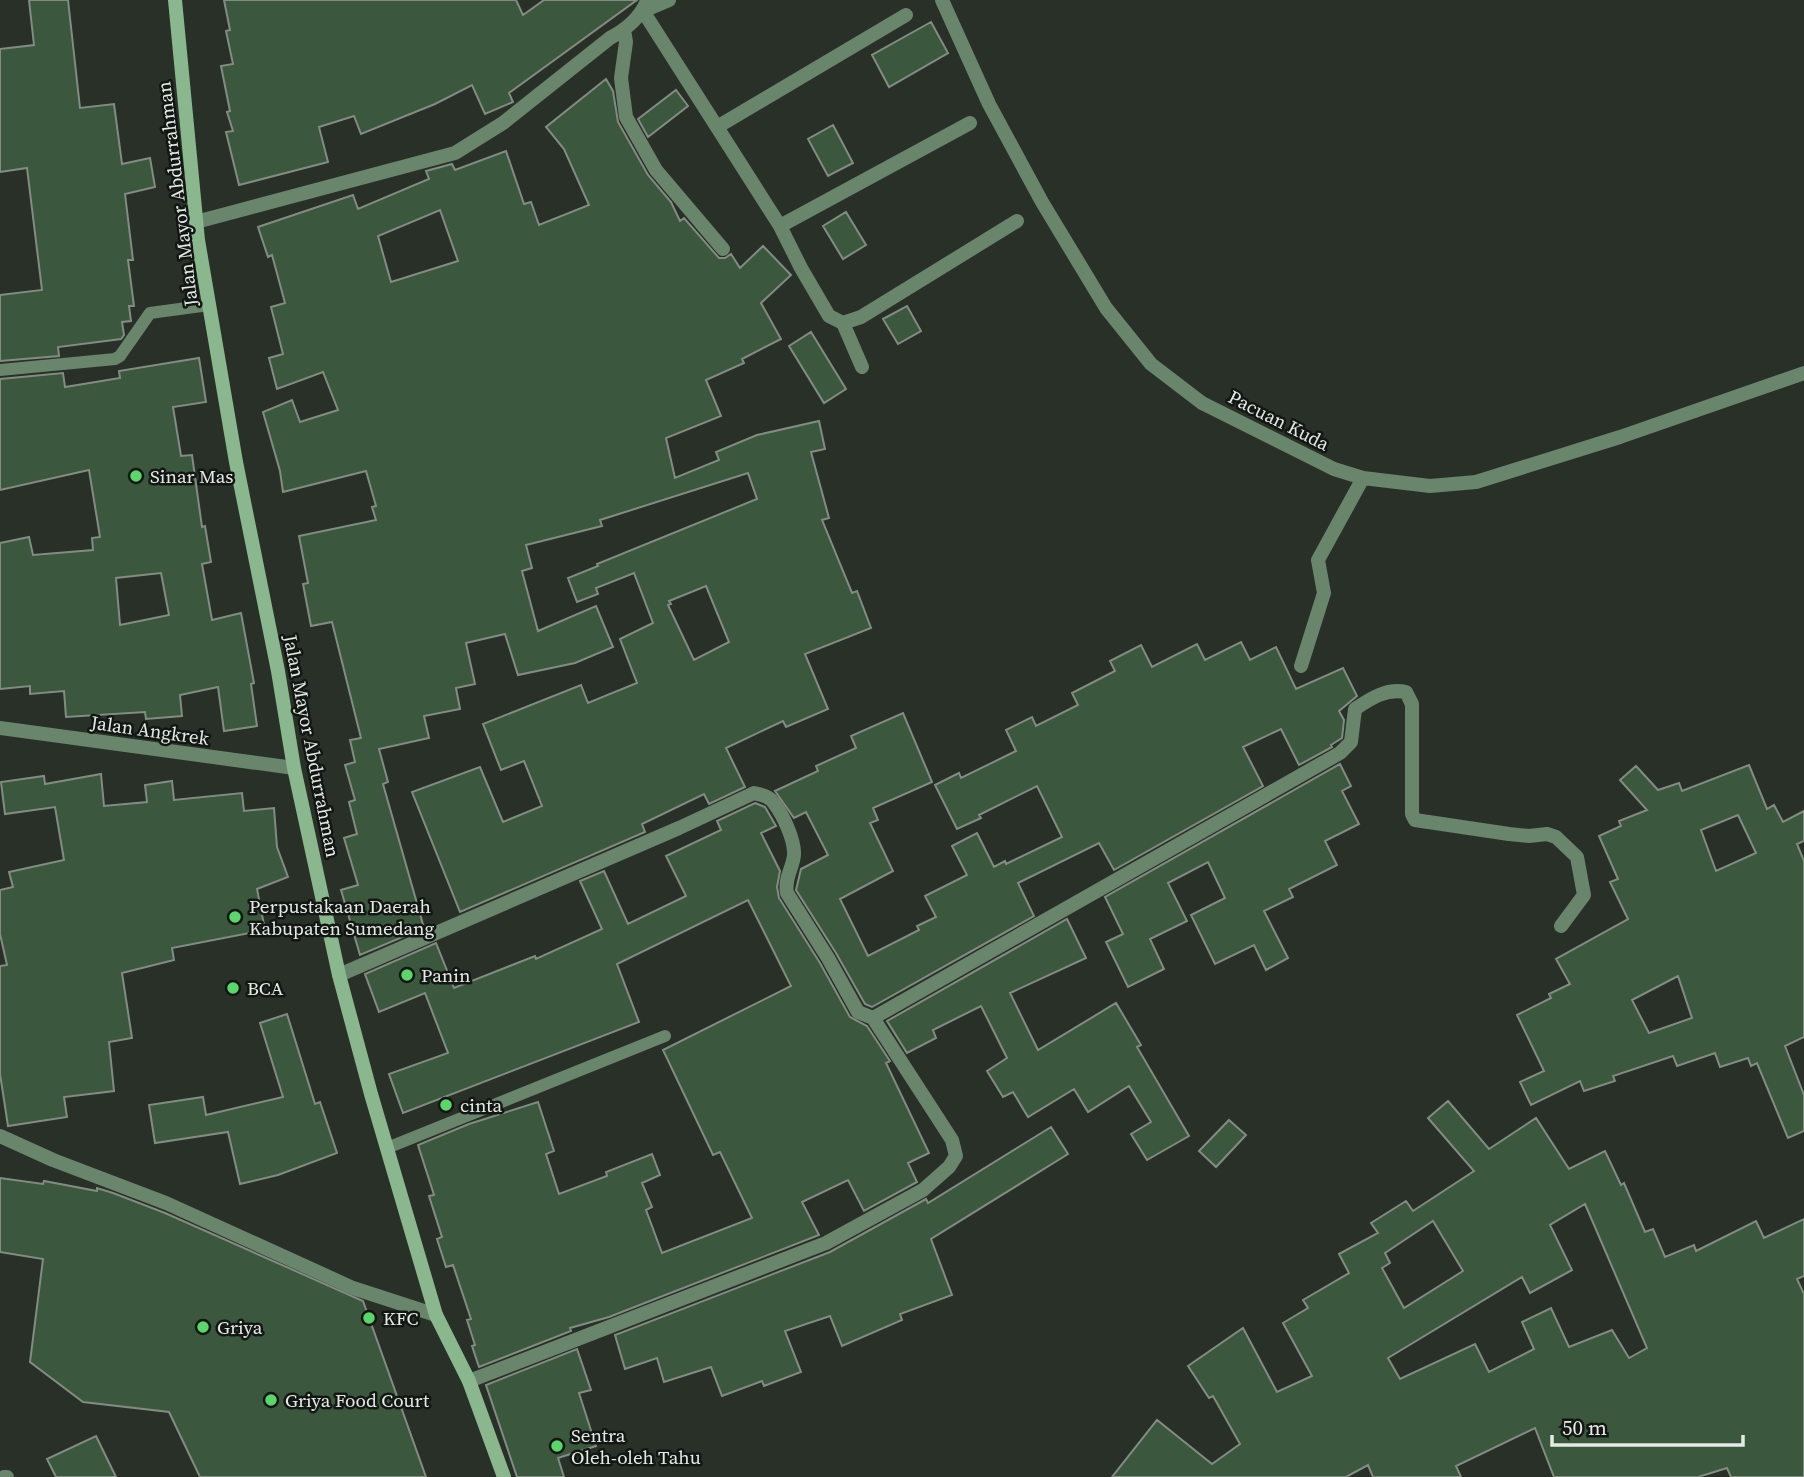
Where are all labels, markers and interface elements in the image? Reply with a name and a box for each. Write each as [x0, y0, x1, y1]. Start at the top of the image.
street label: Jalan Mayor Abdurrahman [150, 80, 204, 309]
street label: Pacuan Kuda [1224, 383, 1334, 457]
place label: Sinar Mas [150, 463, 234, 489]
marker: Sinar Mas [128, 468, 144, 484]
street label: Jalan Mayor Abdurrahman [277, 632, 346, 859]
street label: Jalan Angkrek [88, 709, 211, 751]
place label: Perpustakaan Daerah Kabupaten Sumedang [249, 893, 434, 941]
marker: Perpustakaan Daerah Kabupaten Sumedang [227, 909, 243, 925]
place label: Panin [421, 962, 470, 988]
marker: Panin [399, 967, 415, 983]
place label: BCA [247, 975, 284, 1001]
marker: BCA [225, 980, 241, 996]
place label: cinta [460, 1092, 503, 1118]
marker: cinta [438, 1097, 454, 1113]
place label: KFC [383, 1305, 418, 1331]
marker: KFC [361, 1310, 377, 1326]
place label: Griya [217, 1314, 263, 1340]
marker: Griya [195, 1319, 211, 1335]
place label: Griya Food Court [285, 1387, 430, 1413]
marker: Griya Food Court [263, 1392, 279, 1408]
scale bar [1552, 1404, 1743, 1448]
text: 50 m [1562, 1413, 1607, 1442]
place label: Sentra Oleh-oleh Tahu [571, 1422, 701, 1470]
marker: Sentra Oleh-oleh Tahu [549, 1438, 565, 1454]

